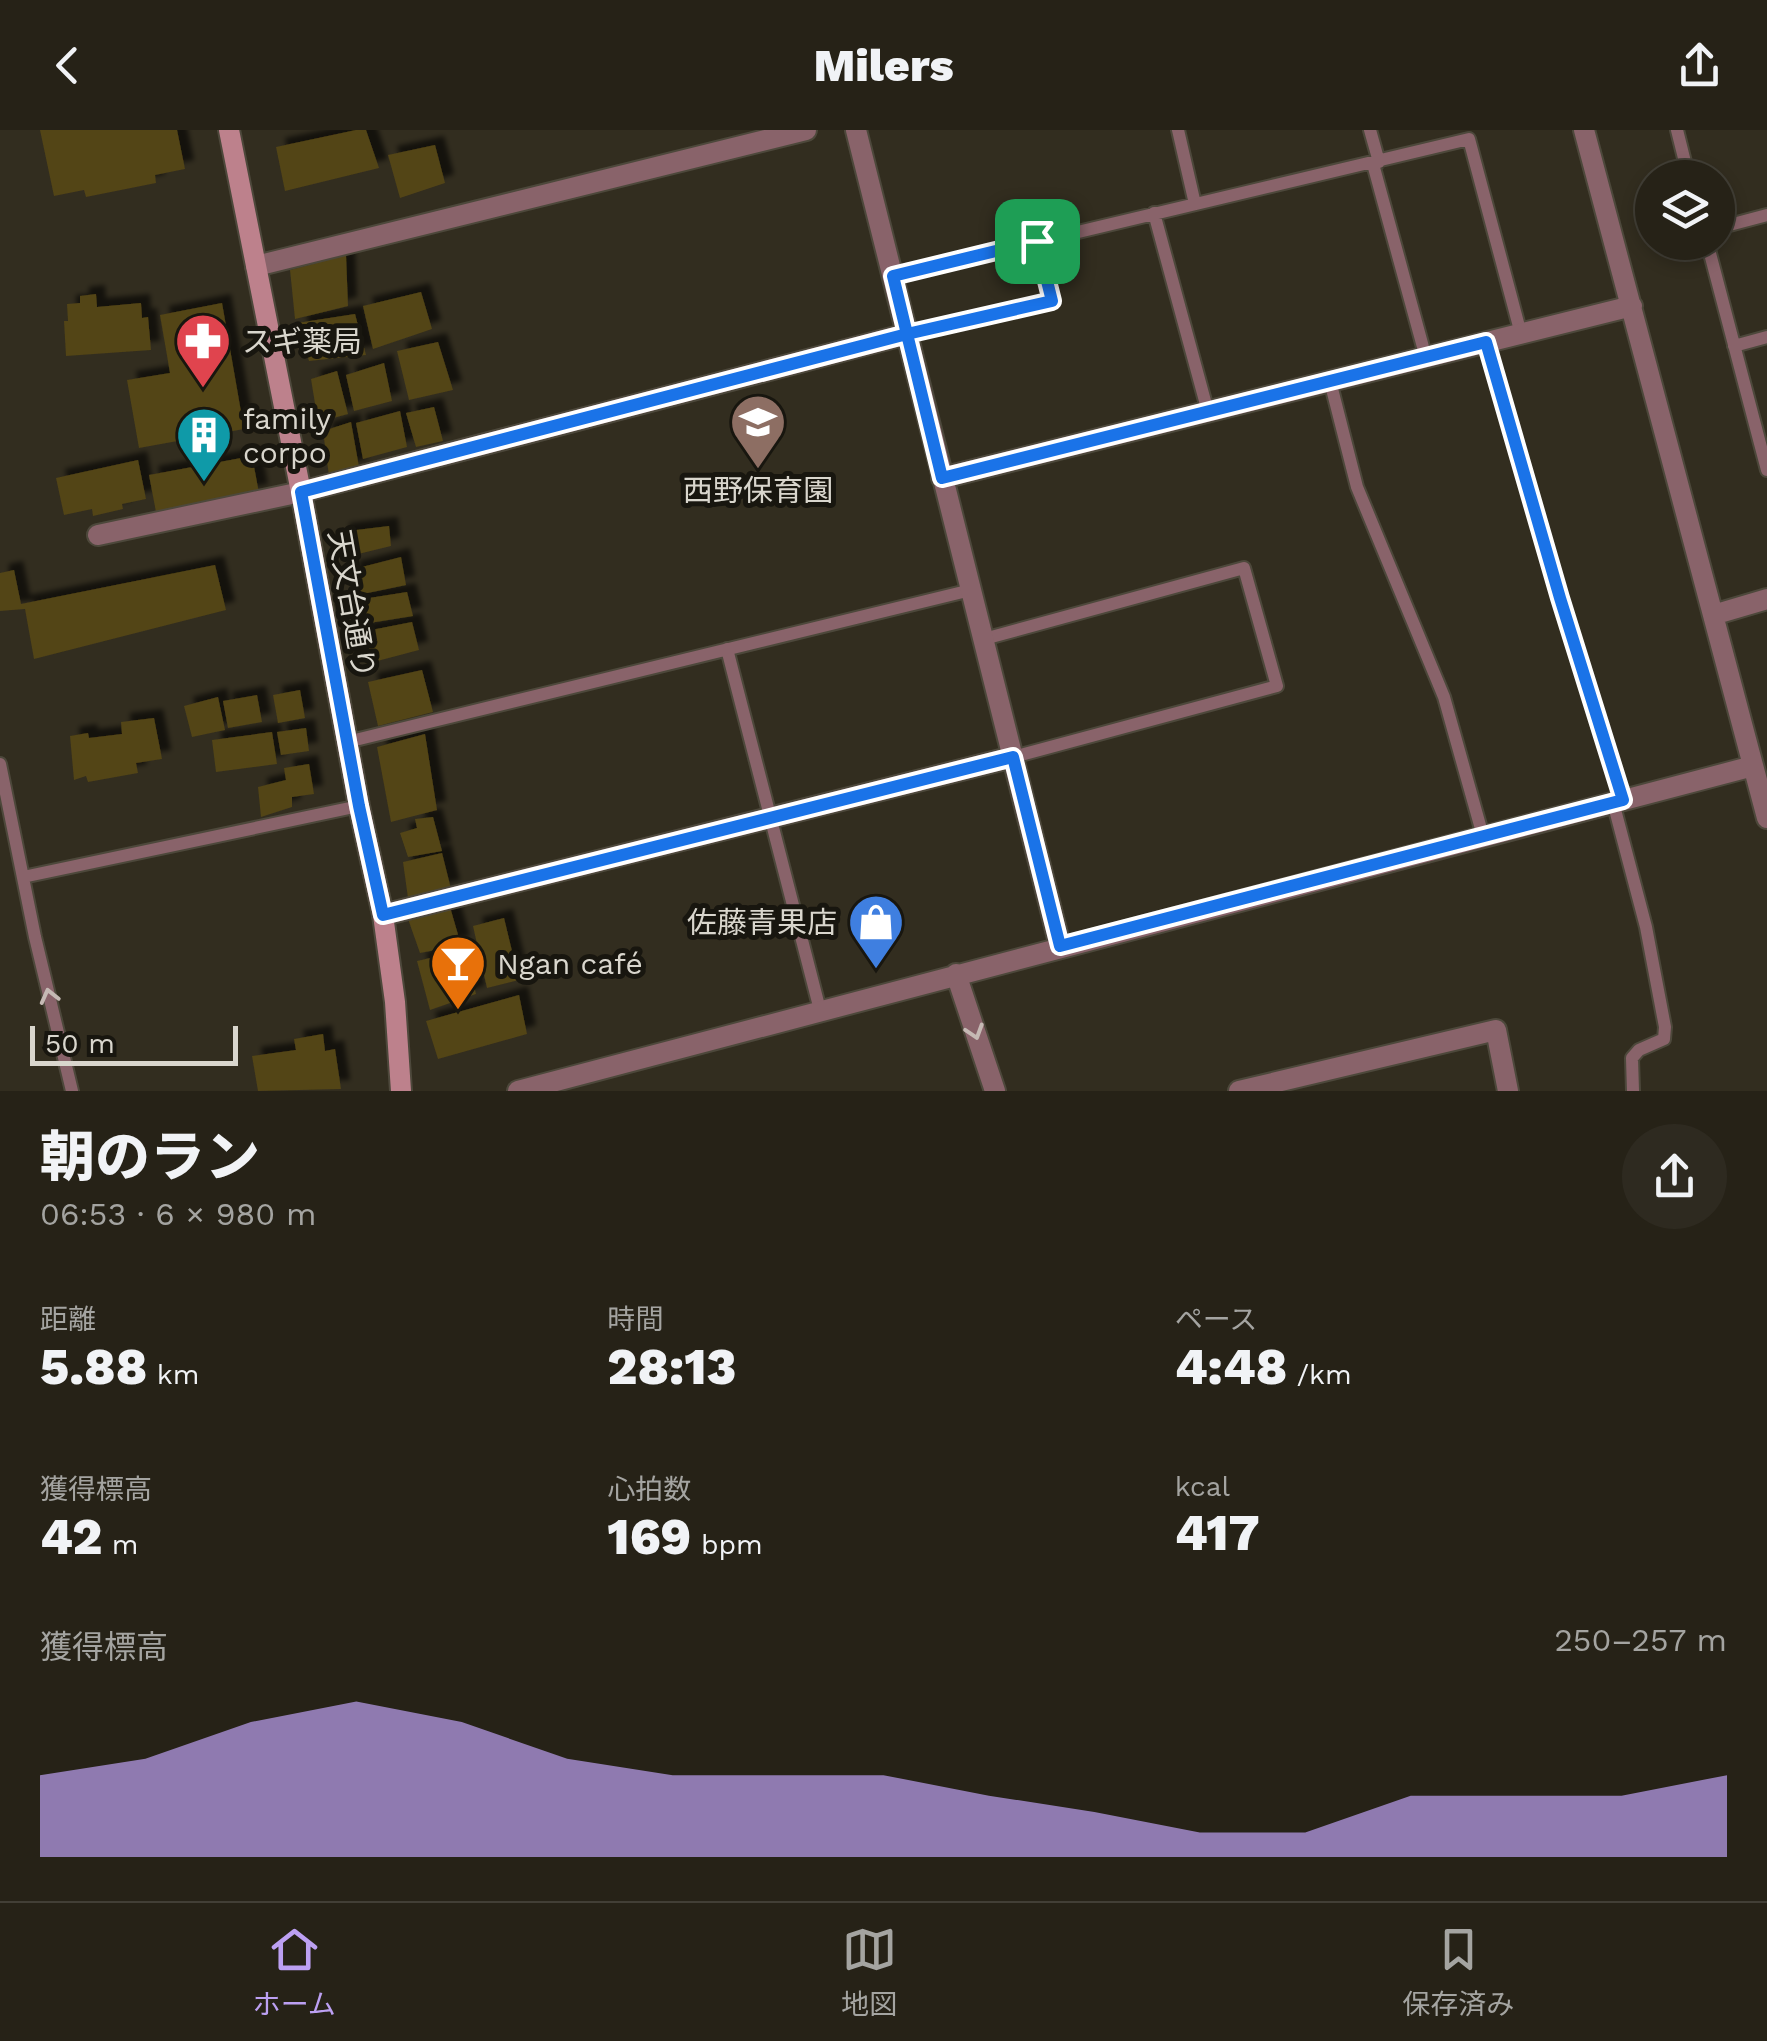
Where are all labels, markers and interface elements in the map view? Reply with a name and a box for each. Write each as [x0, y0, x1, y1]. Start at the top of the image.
icon: back [40, 38, 95, 93]
icon: share [1672, 38, 1727, 93]
text: Milers [813, 39, 954, 92]
map controls [1635, 160, 1735, 260]
button: layers [1635, 160, 1735, 260]
pin [995, 199, 1080, 284]
icon: arrive [1010, 214, 1065, 269]
pharmacy icon: スギ薬局 [173, 311, 233, 390]
place label: スギ薬局 [242, 324, 362, 359]
school or university icon: 西野保育園 [728, 392, 788, 471]
place label: family corpo [243, 401, 332, 470]
building icon: family corpo [174, 405, 234, 484]
place label: 西野保育園 [683, 473, 833, 508]
street label: 天文台通り [322, 527, 382, 681]
shop icon: 佐藤青果店 [846, 892, 906, 971]
place label: 佐藤青果店 [687, 905, 837, 940]
bar icon: Ngan café [428, 933, 488, 1012]
place label: Ngan café [497, 946, 643, 981]
one-way arrow [40, 988, 61, 1005]
scale bar [30, 1021, 238, 1066]
one-way arrow [964, 1023, 984, 1040]
text: 50 m [45, 1027, 115, 1060]
button: share [1622, 1124, 1727, 1229]
text: 朝のラン [40, 1125, 260, 1189]
text: 06:53 · 6 × 980 m [40, 1195, 317, 1233]
text: 距離 [40, 1303, 96, 1336]
text: 時間 [607, 1303, 663, 1336]
text: ペース [1175, 1303, 1257, 1336]
text: 5.88 [40, 1337, 147, 1396]
text: 28:13 [607, 1337, 736, 1396]
text: 4:48 [1175, 1337, 1287, 1396]
text: km [147, 1358, 199, 1391]
text: /km [1287, 1358, 1352, 1391]
text: kcal [1175, 1470, 1230, 1503]
text: 獲得標高 [40, 1473, 152, 1506]
text: 心拍数 [607, 1473, 691, 1506]
text: 417 [1175, 1503, 1260, 1562]
text: 42 [40, 1507, 102, 1566]
text: 169 [607, 1507, 691, 1566]
text: m [102, 1528, 138, 1561]
text: bpm [691, 1528, 763, 1561]
text: 250–257 m [1554, 1621, 1727, 1659]
text: 獲得標高 [40, 1628, 168, 1666]
tab: ホーム [253, 1922, 336, 2022]
tab: 地図 [841, 1922, 897, 2022]
tab: 保存済み [1402, 1922, 1514, 2022]

